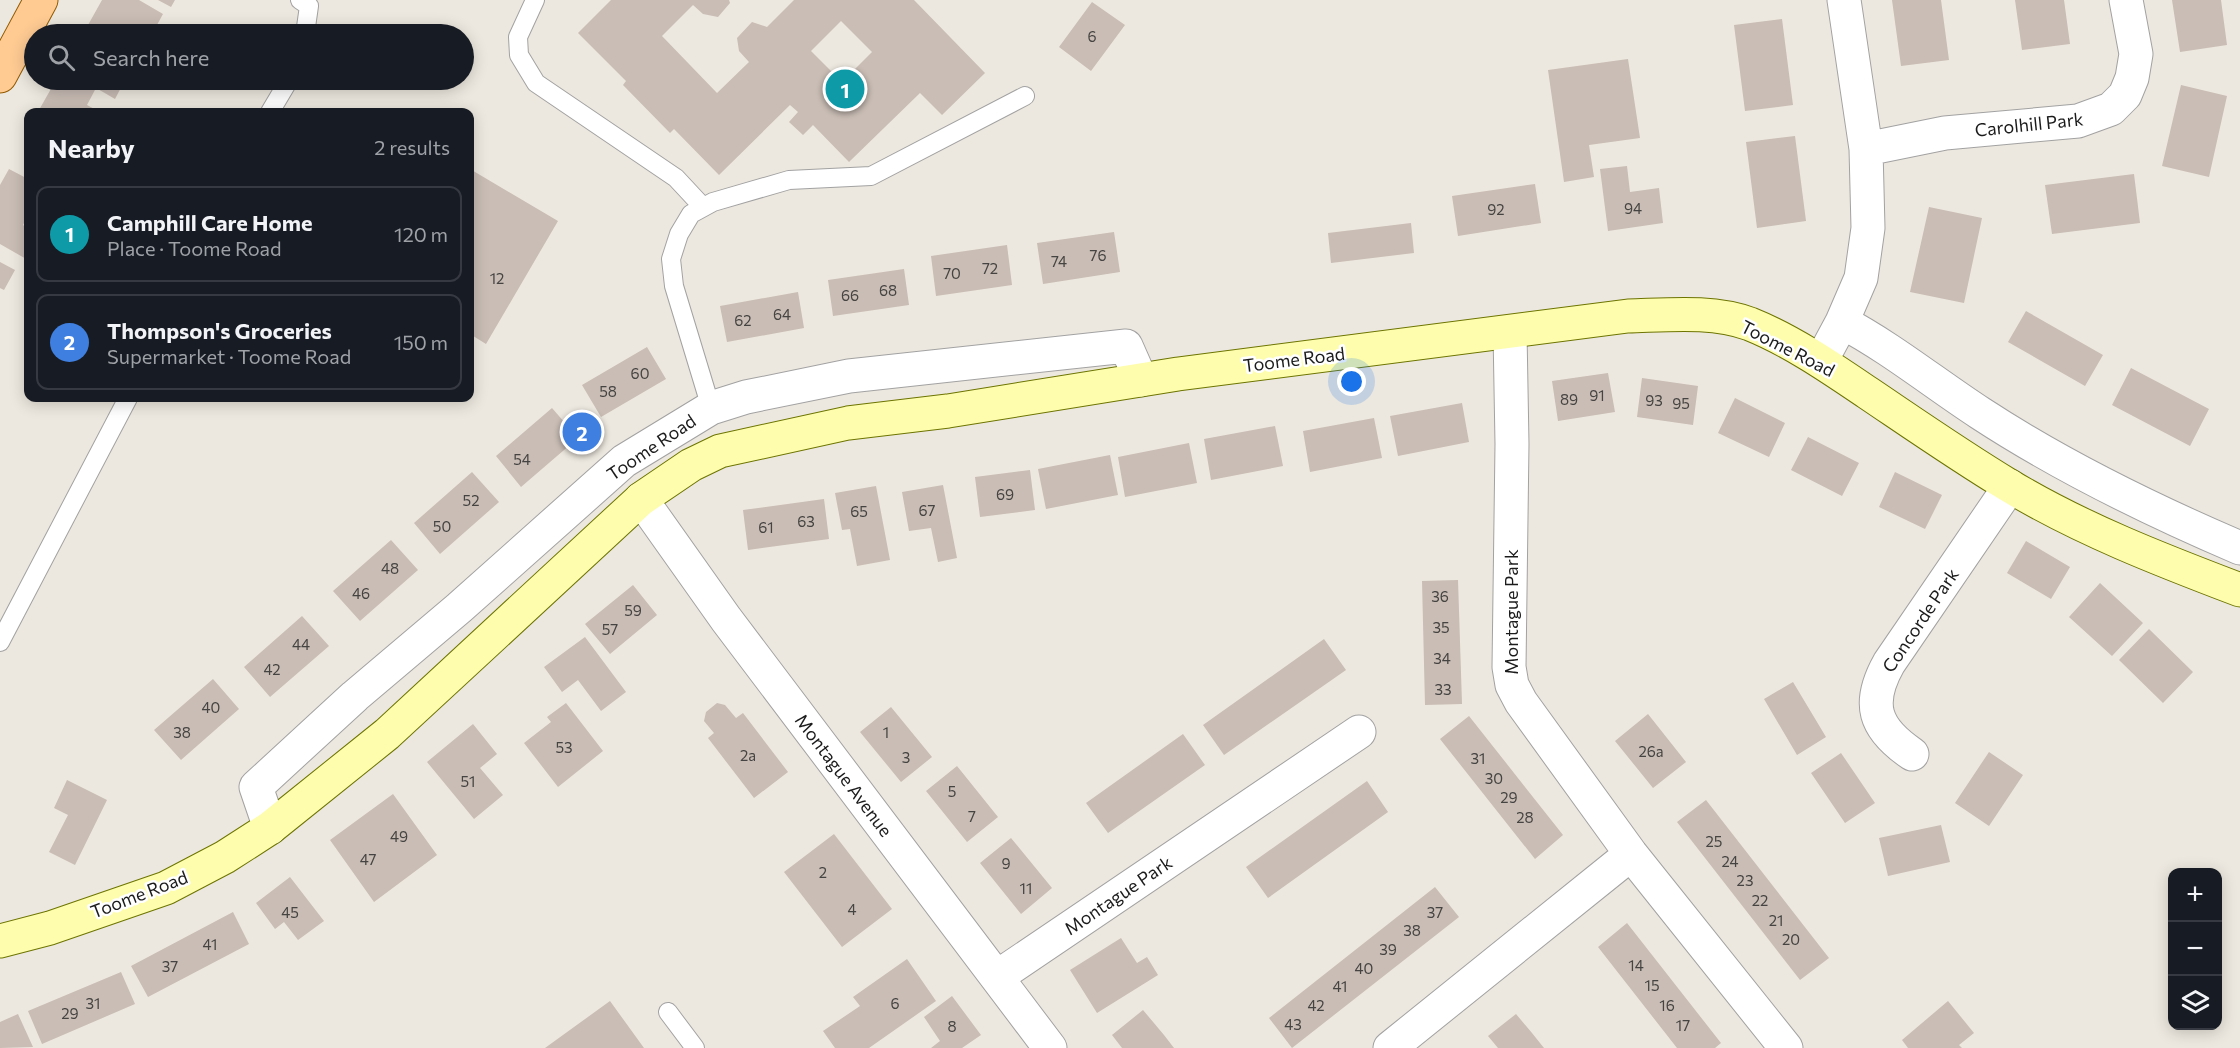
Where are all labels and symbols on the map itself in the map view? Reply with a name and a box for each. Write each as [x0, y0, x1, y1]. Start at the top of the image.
house number: 6 [1087, 27, 1097, 45]
pin: 1 [826, 66, 864, 112]
street label: Carolhill Park [1974, 107, 2085, 141]
house number: 94 [1624, 199, 1642, 217]
house number: 92 [1487, 200, 1505, 218]
house number: 76 [1090, 246, 1106, 264]
house number: 74 [1051, 252, 1067, 270]
house number: 72 [982, 259, 998, 277]
house number: 70 [943, 264, 961, 282]
house number: 12 [490, 269, 504, 287]
house number: 68 [879, 281, 897, 299]
house number: 66 [841, 286, 859, 304]
house number: 64 [773, 305, 791, 323]
house number: 62 [734, 311, 752, 329]
street label: Toome Road [1737, 315, 1839, 381]
street label: Toome Road [1242, 342, 1346, 376]
house number: 60 [631, 364, 649, 382]
your location [1337, 367, 1366, 396]
house number: 58 [599, 382, 617, 400]
house number: 91 [1589, 386, 1605, 404]
house number: 89 [1560, 390, 1578, 408]
house number: 93 [1645, 391, 1663, 409]
house number: 95 [1672, 394, 1690, 412]
street label: Toome Road [602, 409, 700, 485]
pin: 2 [562, 410, 602, 454]
house number: 54 [513, 450, 531, 468]
house number: 69 [996, 485, 1014, 503]
house number: 52 [463, 491, 479, 509]
house number: 67 [919, 501, 936, 519]
house number: 65 [850, 502, 868, 520]
house number: 63 [797, 512, 815, 530]
house number: 50 [433, 517, 451, 535]
house number: 61 [758, 518, 774, 536]
street label: Montague Park [1500, 549, 1522, 675]
house number: 48 [381, 559, 399, 577]
street label: Concorde Park [1877, 564, 1963, 676]
house number: 46 [352, 584, 370, 602]
house number: 36 [1431, 587, 1449, 605]
house number: 59 [624, 601, 642, 619]
house number: 35 [1432, 618, 1450, 636]
house number: 57 [602, 620, 618, 638]
house number: 44 [292, 635, 310, 653]
house number: 34 [1433, 649, 1451, 667]
house number: 42 [263, 660, 281, 678]
house number: 33 [1434, 680, 1452, 698]
house number: 40 [202, 698, 220, 716]
street label: Montague Avenue [791, 709, 897, 841]
house number: 38 [173, 723, 191, 741]
house number: 1 [883, 723, 889, 741]
house number: 53 [555, 738, 573, 756]
house number: 26a [1638, 742, 1664, 760]
house number: 2a [740, 746, 756, 764]
house number: 3 [902, 748, 910, 766]
house number: 31 [1471, 749, 1485, 767]
house number: 30 [1485, 769, 1503, 787]
house number: 51 [460, 772, 476, 790]
house number: 5 [948, 782, 956, 800]
house number: 29 [1500, 788, 1518, 806]
house number: 7 [968, 807, 976, 825]
house number: 28 [1516, 808, 1534, 826]
house number: 49 [390, 827, 408, 845]
house number: 25 [1706, 832, 1722, 850]
house number: 47 [360, 850, 376, 868]
street label: Montague Park [1060, 851, 1176, 939]
house number: 24 [1721, 852, 1739, 870]
house number: 9 [1001, 854, 1011, 872]
house number: 2 [819, 863, 827, 881]
street label: Toome Road [87, 865, 191, 923]
house number: 23 [1737, 871, 1753, 889]
house number: 11 [1020, 879, 1032, 897]
house number: 22 [1752, 891, 1768, 909]
house number: 4 [848, 900, 857, 918]
house number: 45 [281, 903, 299, 921]
house number: 37 [1427, 903, 1443, 921]
house number: 21 [1769, 911, 1783, 929]
house number: 38 [1403, 921, 1421, 939]
house number: 20 [1782, 930, 1800, 948]
house number: 41 [203, 935, 217, 953]
house number: 39 [1379, 940, 1397, 958]
house number: 14 [1628, 956, 1644, 974]
house number: 37 [162, 957, 178, 975]
house number: 40 [1355, 959, 1373, 977]
house number: 15 [1644, 976, 1660, 994]
house number: 41 [1333, 977, 1347, 995]
house number: 31 [86, 994, 100, 1012]
house number: 6 [890, 994, 900, 1012]
house number: 42 [1307, 996, 1325, 1014]
house number: 16 [1659, 996, 1675, 1014]
house number: 29 [61, 1004, 79, 1022]
house number: 43 [1284, 1015, 1302, 1033]
house number: 17 [1676, 1016, 1690, 1034]
house number: 8 [947, 1017, 957, 1035]

